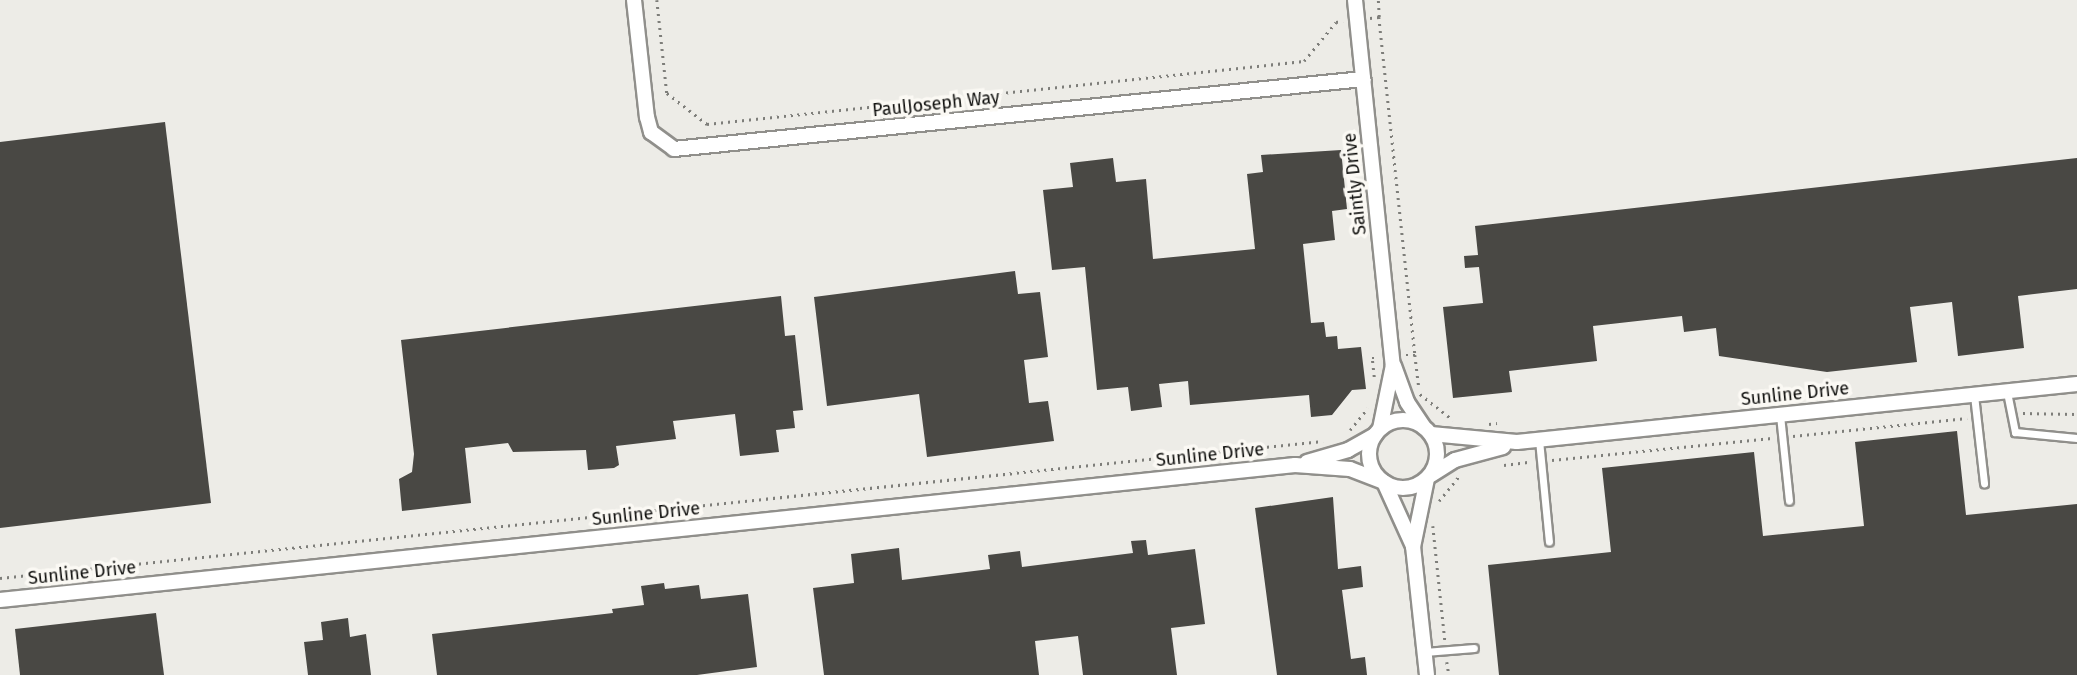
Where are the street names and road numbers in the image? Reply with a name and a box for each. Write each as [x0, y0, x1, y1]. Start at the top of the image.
street label: PaulJoseph Way [871, 87, 1001, 121]
street label: Saintly Drive [1339, 132, 1371, 236]
street label: Sunline Drive [1740, 378, 1850, 410]
street label: Sunline Drive [1155, 439, 1265, 471]
street label: Sunline Drive [591, 498, 701, 530]
street label: Sunline Drive [27, 557, 137, 589]

